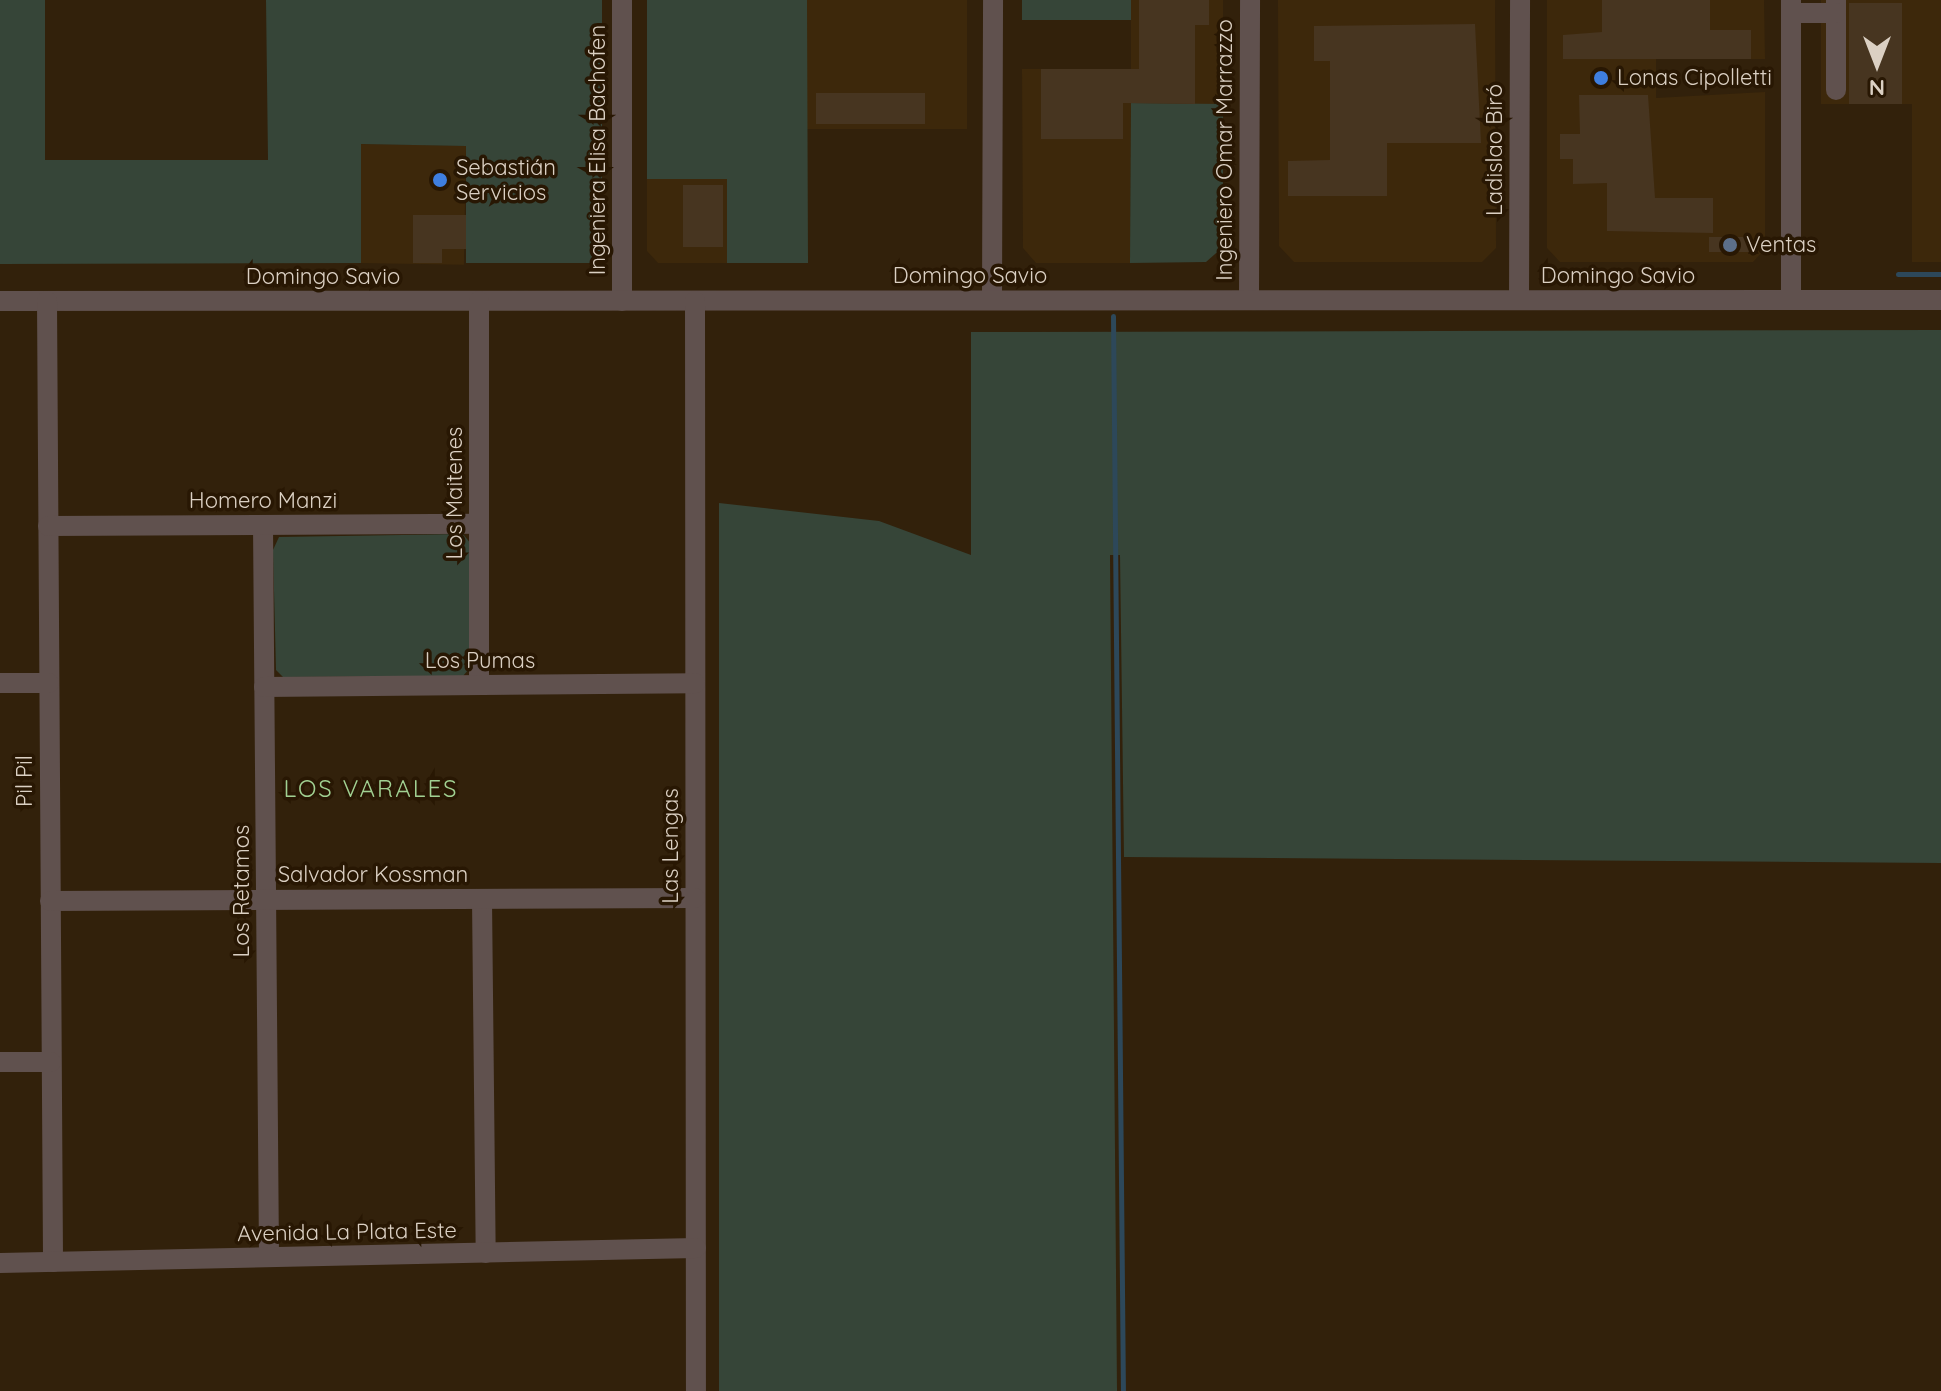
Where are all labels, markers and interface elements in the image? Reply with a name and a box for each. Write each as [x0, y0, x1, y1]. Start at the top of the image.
street label: Ingeniero Omar Marrazzo [1212, 19, 1238, 281]
north arrow [1837, 24, 1917, 104]
street label: Ingeniera Elisa Bachofen [585, 25, 611, 275]
place label: Lonas Cipolletti [1617, 65, 1772, 91]
marker: Lonas Cipolletti [1592, 69, 1610, 87]
text: N [1869, 74, 1885, 102]
street label: Ladislao Biró [1482, 84, 1508, 216]
place label: Sebastián Servicios [456, 154, 556, 206]
marker: Sebastián Servicios [431, 171, 449, 189]
place label: Ventas [1746, 232, 1816, 258]
marker: Ventas [1721, 236, 1739, 254]
street label: Domingo Savio [893, 263, 1047, 289]
street label: Domingo Savio [1541, 263, 1695, 289]
street label: Domingo Savio [246, 264, 400, 290]
street label: Los Maitenes [442, 427, 468, 559]
street label: Homero Manzi [189, 488, 337, 514]
street label: Los Pumas [425, 648, 535, 674]
street label: Pil Pil [12, 755, 38, 807]
district label: LOS VARALES [283, 775, 459, 803]
street label: Las Lengas [658, 788, 684, 904]
street label: Los Retamos [229, 825, 255, 957]
street label: Salvador Kossman [278, 862, 468, 888]
street label: Avenida La Plata Este [237, 1217, 457, 1247]

